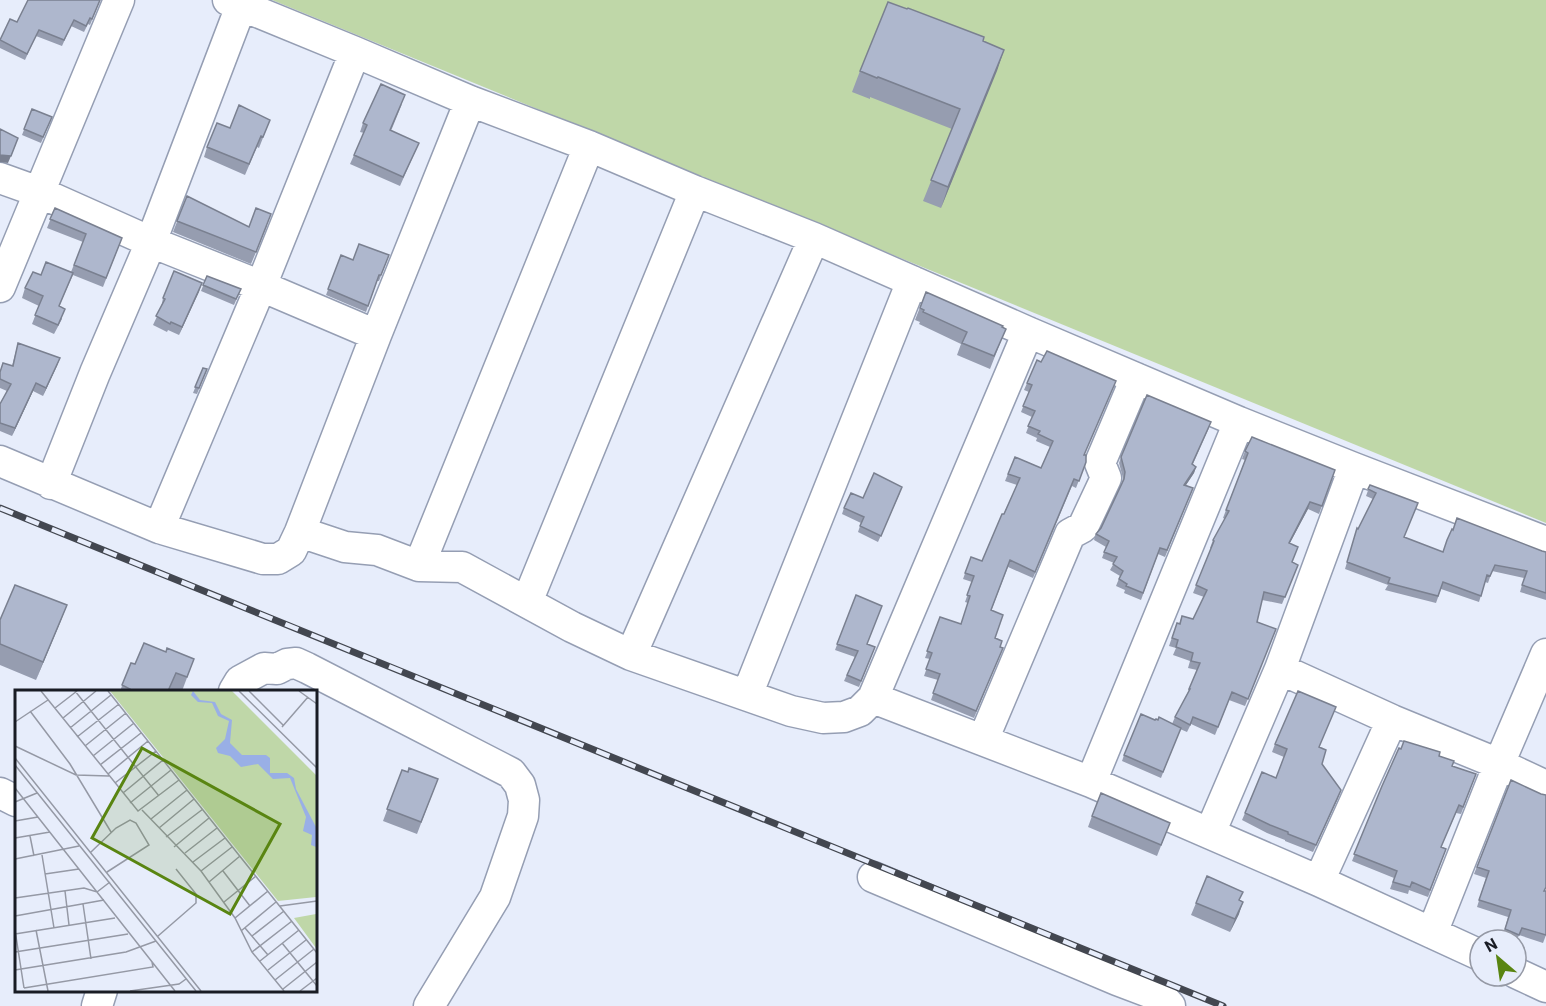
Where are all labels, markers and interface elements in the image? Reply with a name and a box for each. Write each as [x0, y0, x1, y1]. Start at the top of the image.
inset map [15, 690, 316, 991]
north arrow [1468, 928, 1528, 988]
text: N [1481, 934, 1501, 956]

